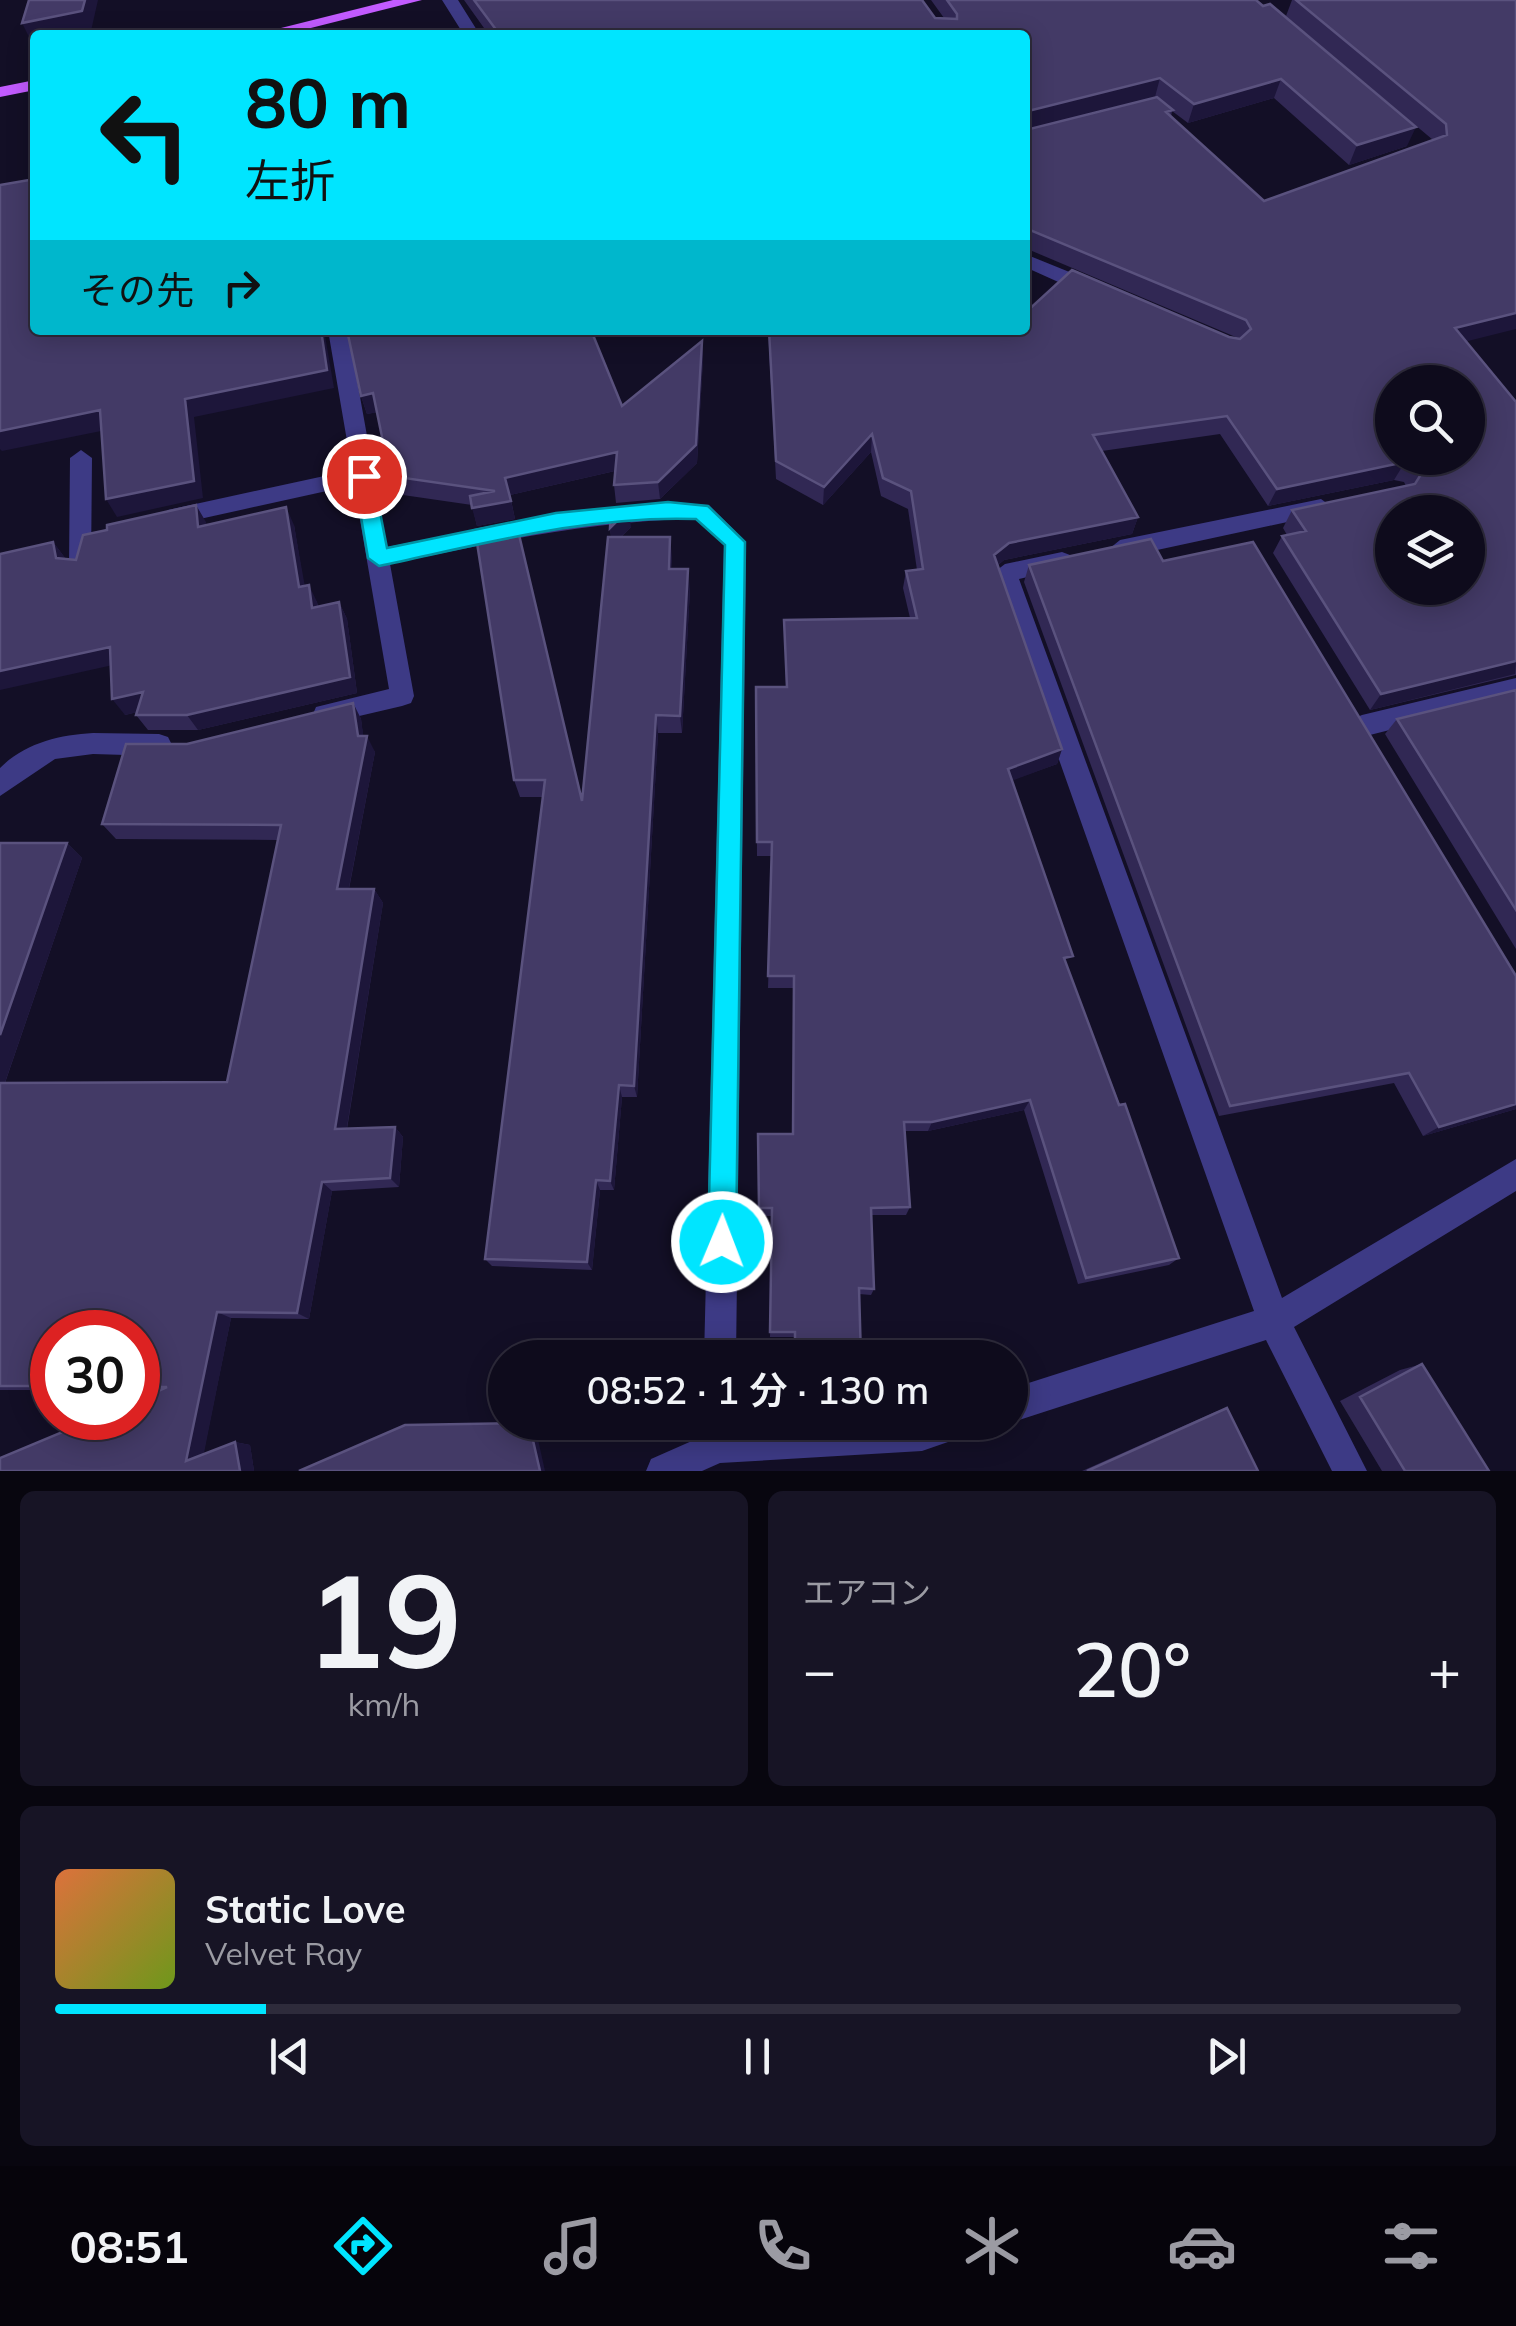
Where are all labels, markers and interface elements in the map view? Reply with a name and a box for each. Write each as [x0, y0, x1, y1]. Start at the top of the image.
text: 80 m [245, 58, 411, 146]
icon: left [80, 70, 210, 200]
text: 左折 [245, 152, 335, 208]
icon: right [214, 260, 269, 315]
text: その先 [80, 266, 194, 314]
map controls [1375, 365, 1485, 605]
button: search [1375, 365, 1485, 475]
pin [322, 434, 407, 519]
icon: arrive [337, 449, 392, 504]
button: layers [1375, 495, 1485, 605]
position arrow [670, 1190, 774, 1294]
speed limit sign: 30 [30, 1310, 160, 1440]
text: 08:52 · 1 分 · 130 m [587, 1366, 929, 1414]
text: 19 [306, 1537, 462, 1701]
text: エアコン [803, 1572, 931, 1612]
text: 20° [1073, 1622, 1191, 1716]
text: − [803, 1635, 836, 1704]
text: + [1428, 1635, 1461, 1704]
text: km/h [348, 1684, 420, 1724]
text: Static Love [205, 1885, 406, 1933]
text: Velvet Ray [205, 1933, 362, 1973]
icon: previous [262, 2029, 317, 2084]
icon: pause [730, 2029, 785, 2084]
icon: next [1199, 2029, 1254, 2084]
icon: directions [328, 2211, 398, 2281]
icon: music [538, 2211, 608, 2281]
icon: phone [748, 2211, 818, 2281]
icon: climate [957, 2211, 1027, 2281]
icon: car [1167, 2211, 1237, 2281]
icon: filters [1376, 2211, 1446, 2281]
text: 08:51 [70, 2218, 189, 2274]

